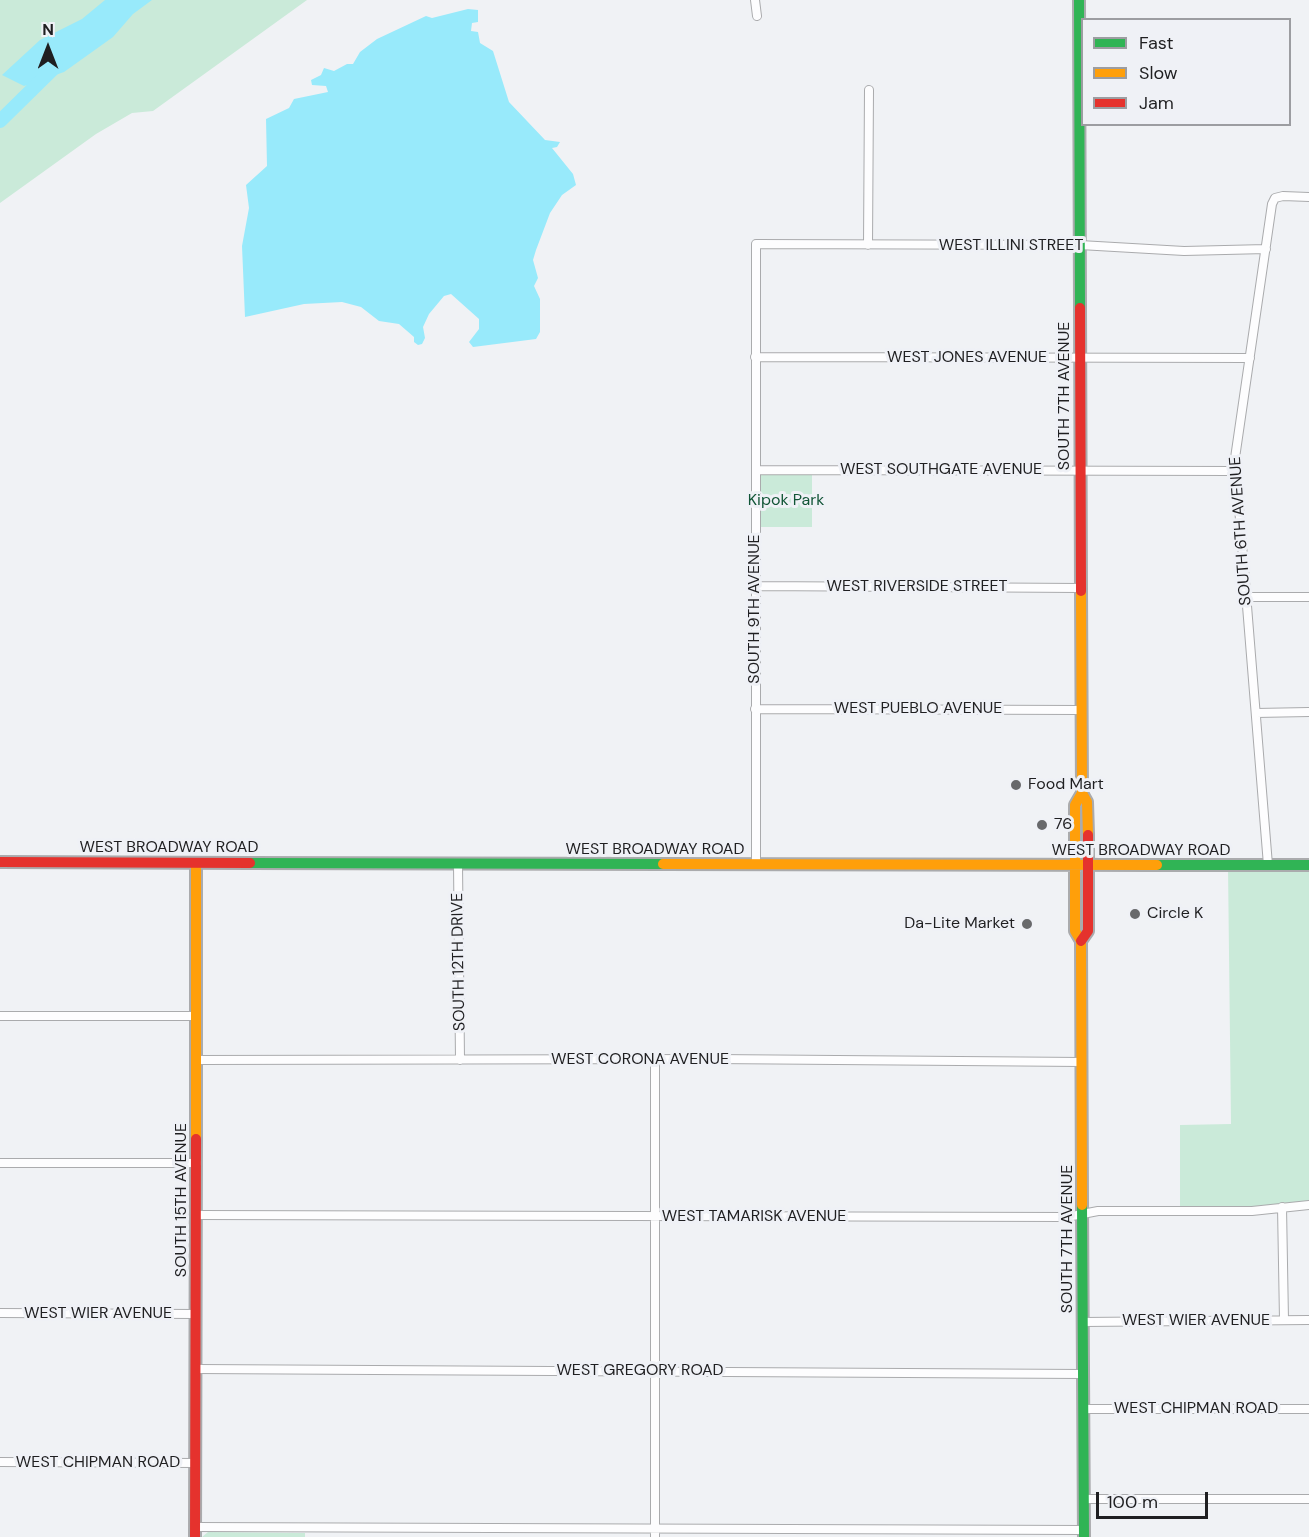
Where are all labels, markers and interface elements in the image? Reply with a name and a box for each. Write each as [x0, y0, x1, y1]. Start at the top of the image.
north arrow [18, 18, 78, 78]
legend [1081, 18, 1291, 126]
text: N [42, 19, 54, 40]
text: Fast [1139, 31, 1174, 55]
text: Slow [1139, 61, 1178, 85]
text: Jam [1139, 91, 1174, 115]
street label: WEST ILLINI STREET [939, 236, 1083, 256]
street label: SOUTH 7TH AVENUE [1055, 322, 1075, 470]
street label: WEST JONES AVENUE [887, 348, 1047, 368]
street label: SOUTH 6TH AVENUE [1226, 456, 1256, 606]
street label: WEST SOUTHGATE AVENUE [840, 460, 1042, 480]
park label: Kipok Park [748, 491, 824, 511]
street label: SOUTH 9TH AVENUE [745, 534, 765, 684]
street label: WEST RIVERSIDE STREET [826, 577, 1008, 597]
street label: WEST PUEBLO AVENUE [834, 699, 1002, 719]
place label: Food Mart [1028, 775, 1104, 795]
marker: Food Mart [1009, 778, 1023, 792]
place label: 76 [1054, 815, 1072, 835]
marker: 76 [1035, 818, 1049, 832]
street label: WEST BROADWAY ROAD [80, 838, 258, 858]
street label: WEST BROADWAY ROAD [566, 840, 744, 860]
street label: WEST BROADWAY ROAD [1052, 841, 1230, 861]
street label: SOUTH 12TH DRIVE [448, 893, 470, 1031]
place label: Circle K [1147, 904, 1203, 924]
marker: Circle K [1128, 907, 1142, 921]
place label: Da-Lite Market [904, 914, 1015, 934]
marker: Da-Lite Market [1020, 917, 1034, 931]
street label: WEST CORONA AVENUE [551, 1050, 729, 1070]
street label: SOUTH 15TH AVENUE [172, 1123, 192, 1277]
street label: SOUTH 7TH AVENUE [1058, 1165, 1078, 1313]
street label: WEST TAMARISK AVENUE [662, 1207, 846, 1227]
street label: WEST WIER AVENUE [24, 1304, 172, 1324]
street label: WEST WIER AVENUE [1122, 1311, 1270, 1331]
street label: WEST GREGORY ROAD [556, 1361, 724, 1381]
street label: WEST CHIPMAN ROAD [1114, 1399, 1278, 1419]
street label: WEST CHIPMAN ROAD [16, 1453, 180, 1473]
scale bar [1099, 1480, 1212, 1518]
text: 100 m [1107, 1490, 1158, 1514]

